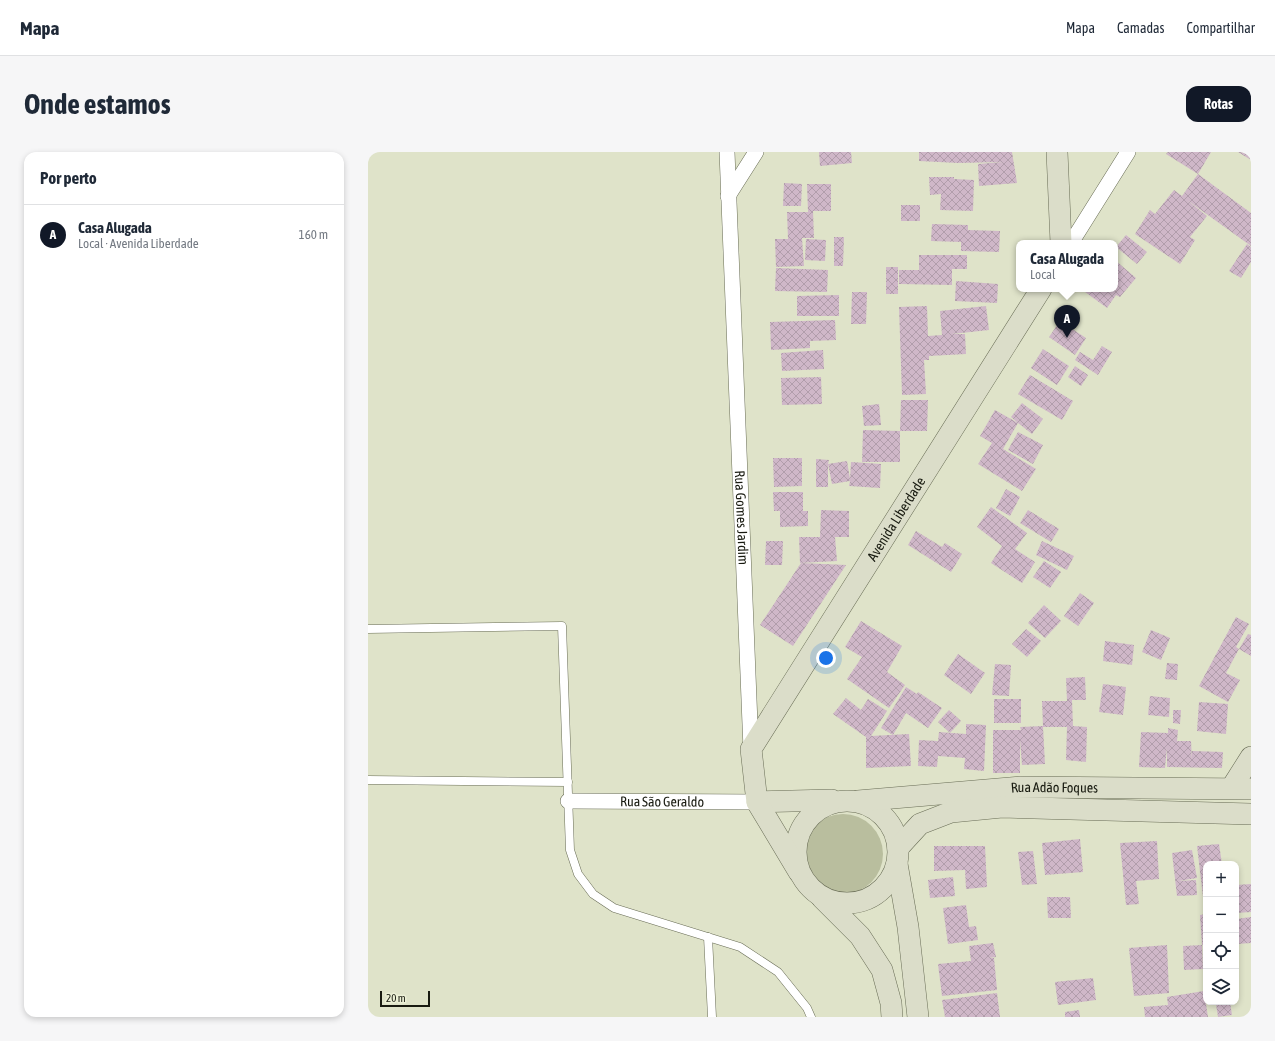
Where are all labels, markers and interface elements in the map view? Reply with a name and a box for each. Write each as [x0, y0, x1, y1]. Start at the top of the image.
text: Mapa [20, 17, 59, 39]
text: Mapa [1066, 20, 1095, 36]
text: Camadas [1117, 20, 1165, 36]
text: Compartilhar [1187, 20, 1255, 36]
button: Rotas [1186, 86, 1251, 122]
text: Onde estamos [24, 88, 171, 120]
text: Por perto [40, 168, 97, 188]
text: Casa Alugada [78, 219, 152, 236]
text: A [50, 227, 56, 242]
text: 160 m [299, 227, 328, 242]
text: Local · Avenida Liberdade [78, 236, 199, 251]
popup [1016, 240, 1118, 292]
text: Casa Alugada [1030, 250, 1104, 267]
text: Local [1030, 267, 1056, 282]
pin: A [1054, 305, 1080, 338]
street label: Rua Gomes Jardim [732, 470, 752, 565]
street label: Avenida Liberdade [864, 474, 928, 564]
your location [816, 648, 836, 668]
street label: Rua Adão Foques [1010, 779, 1098, 796]
street label: Rua São Geraldo [620, 793, 704, 810]
map controls [1203, 861, 1239, 1005]
button: + [1203, 861, 1239, 897]
button: − [1203, 897, 1239, 933]
button: locate [1203, 933, 1239, 969]
button: layers [1203, 969, 1239, 1005]
scale bar [380, 989, 430, 1008]
text: 20 m [386, 992, 406, 1004]

